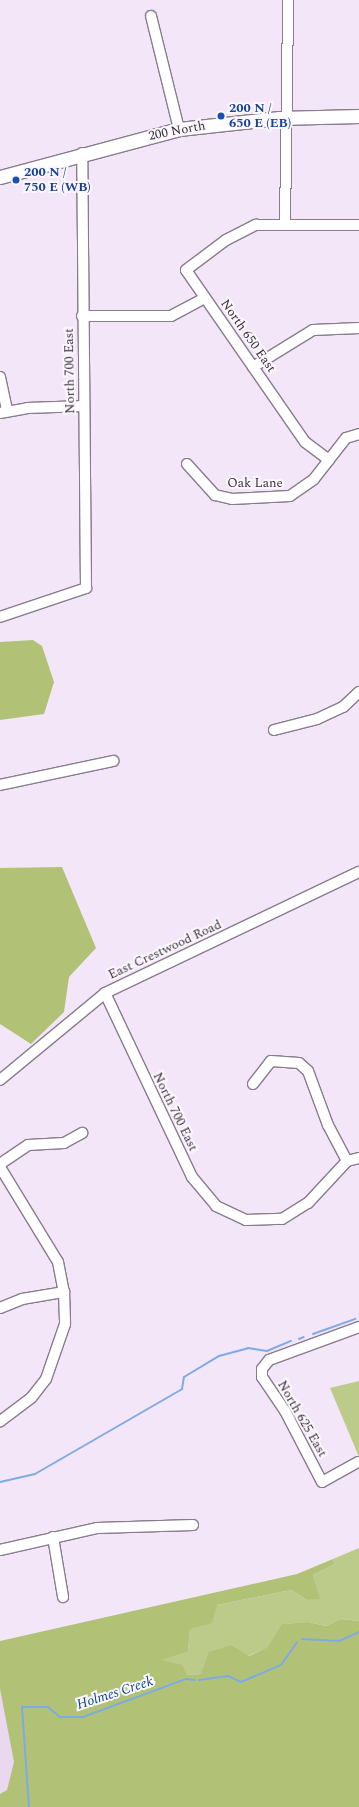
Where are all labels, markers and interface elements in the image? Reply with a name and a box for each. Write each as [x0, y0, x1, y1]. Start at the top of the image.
place label: 200 N / 650 E (EB) [229, 101, 291, 132]
marker: 200 N / 650 E (EB) [216, 111, 226, 121]
street label: 200 North [147, 118, 207, 144]
place label: 200 N / 750 E (WB) [24, 165, 91, 196]
marker: 200 N / 750 E (WB) [11, 175, 21, 185]
street label: North 650 East [217, 296, 279, 376]
street label: North 700 East [61, 328, 79, 414]
street label: Oak Lane [227, 475, 283, 491]
street label: East Crestwood Road [106, 917, 224, 983]
street label: North 700 East [149, 1070, 201, 1154]
street label: North 625 East [274, 1378, 330, 1460]
water label: Holmes Creek [75, 1673, 155, 1713]

